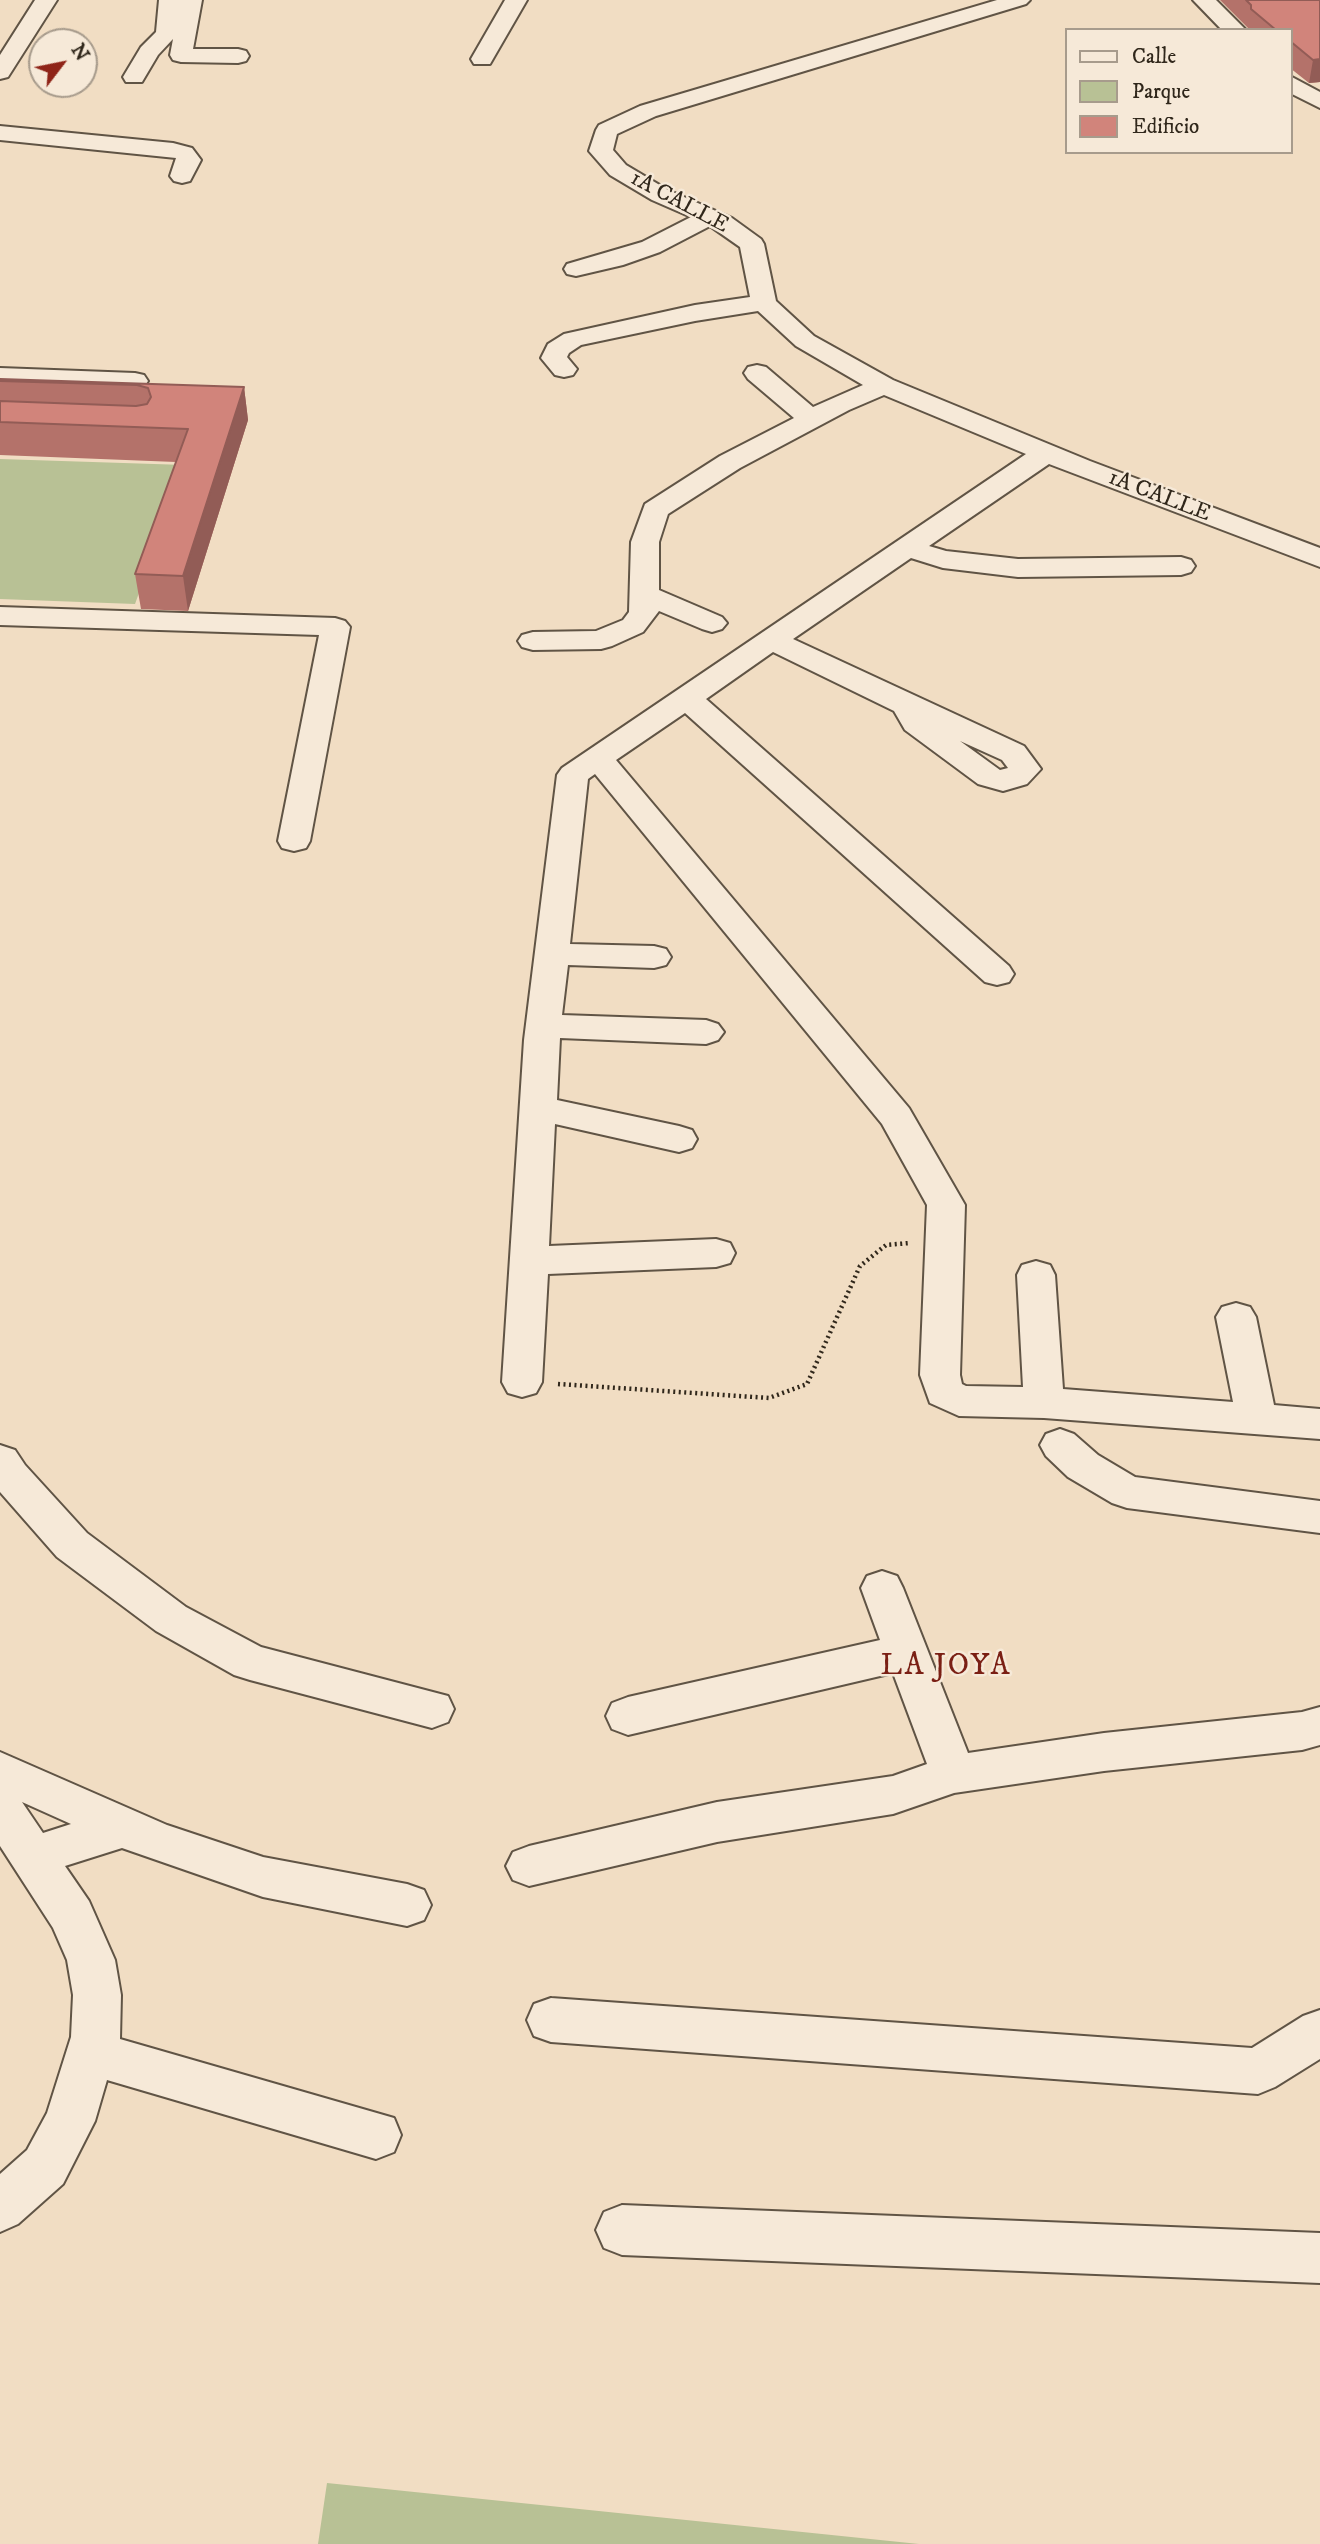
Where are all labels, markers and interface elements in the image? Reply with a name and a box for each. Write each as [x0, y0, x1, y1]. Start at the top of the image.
north arrow [28, 28, 98, 98]
legend [1064, 28, 1292, 154]
text: N [66, 40, 93, 65]
text: Calle [1132, 44, 1176, 70]
text: Parque [1132, 79, 1190, 105]
text: Edificio [1132, 114, 1199, 140]
street label: 1A CALLE [625, 166, 733, 240]
street label: 1A CALLE [1104, 465, 1214, 529]
district label: LA JOYA [881, 1650, 1011, 1686]

